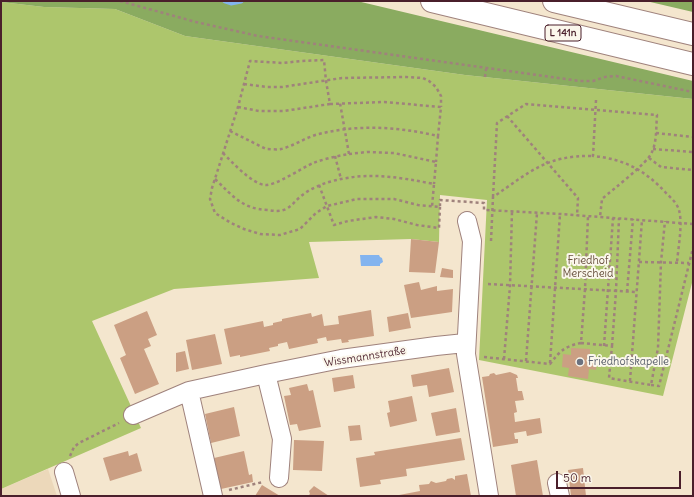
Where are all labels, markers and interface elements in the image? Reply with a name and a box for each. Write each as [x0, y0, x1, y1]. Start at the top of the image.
road number: L 141n [545, 25, 581, 41]
park label: Friedhof Merscheid [562, 254, 614, 280]
street label: Wissmannstraße [323, 344, 407, 370]
place label: Friedhofskapelle [588, 355, 669, 369]
marker: Friedhofskapelle [575, 357, 585, 367]
scale bar [558, 463, 683, 489]
text: 50 m [563, 470, 591, 485]

